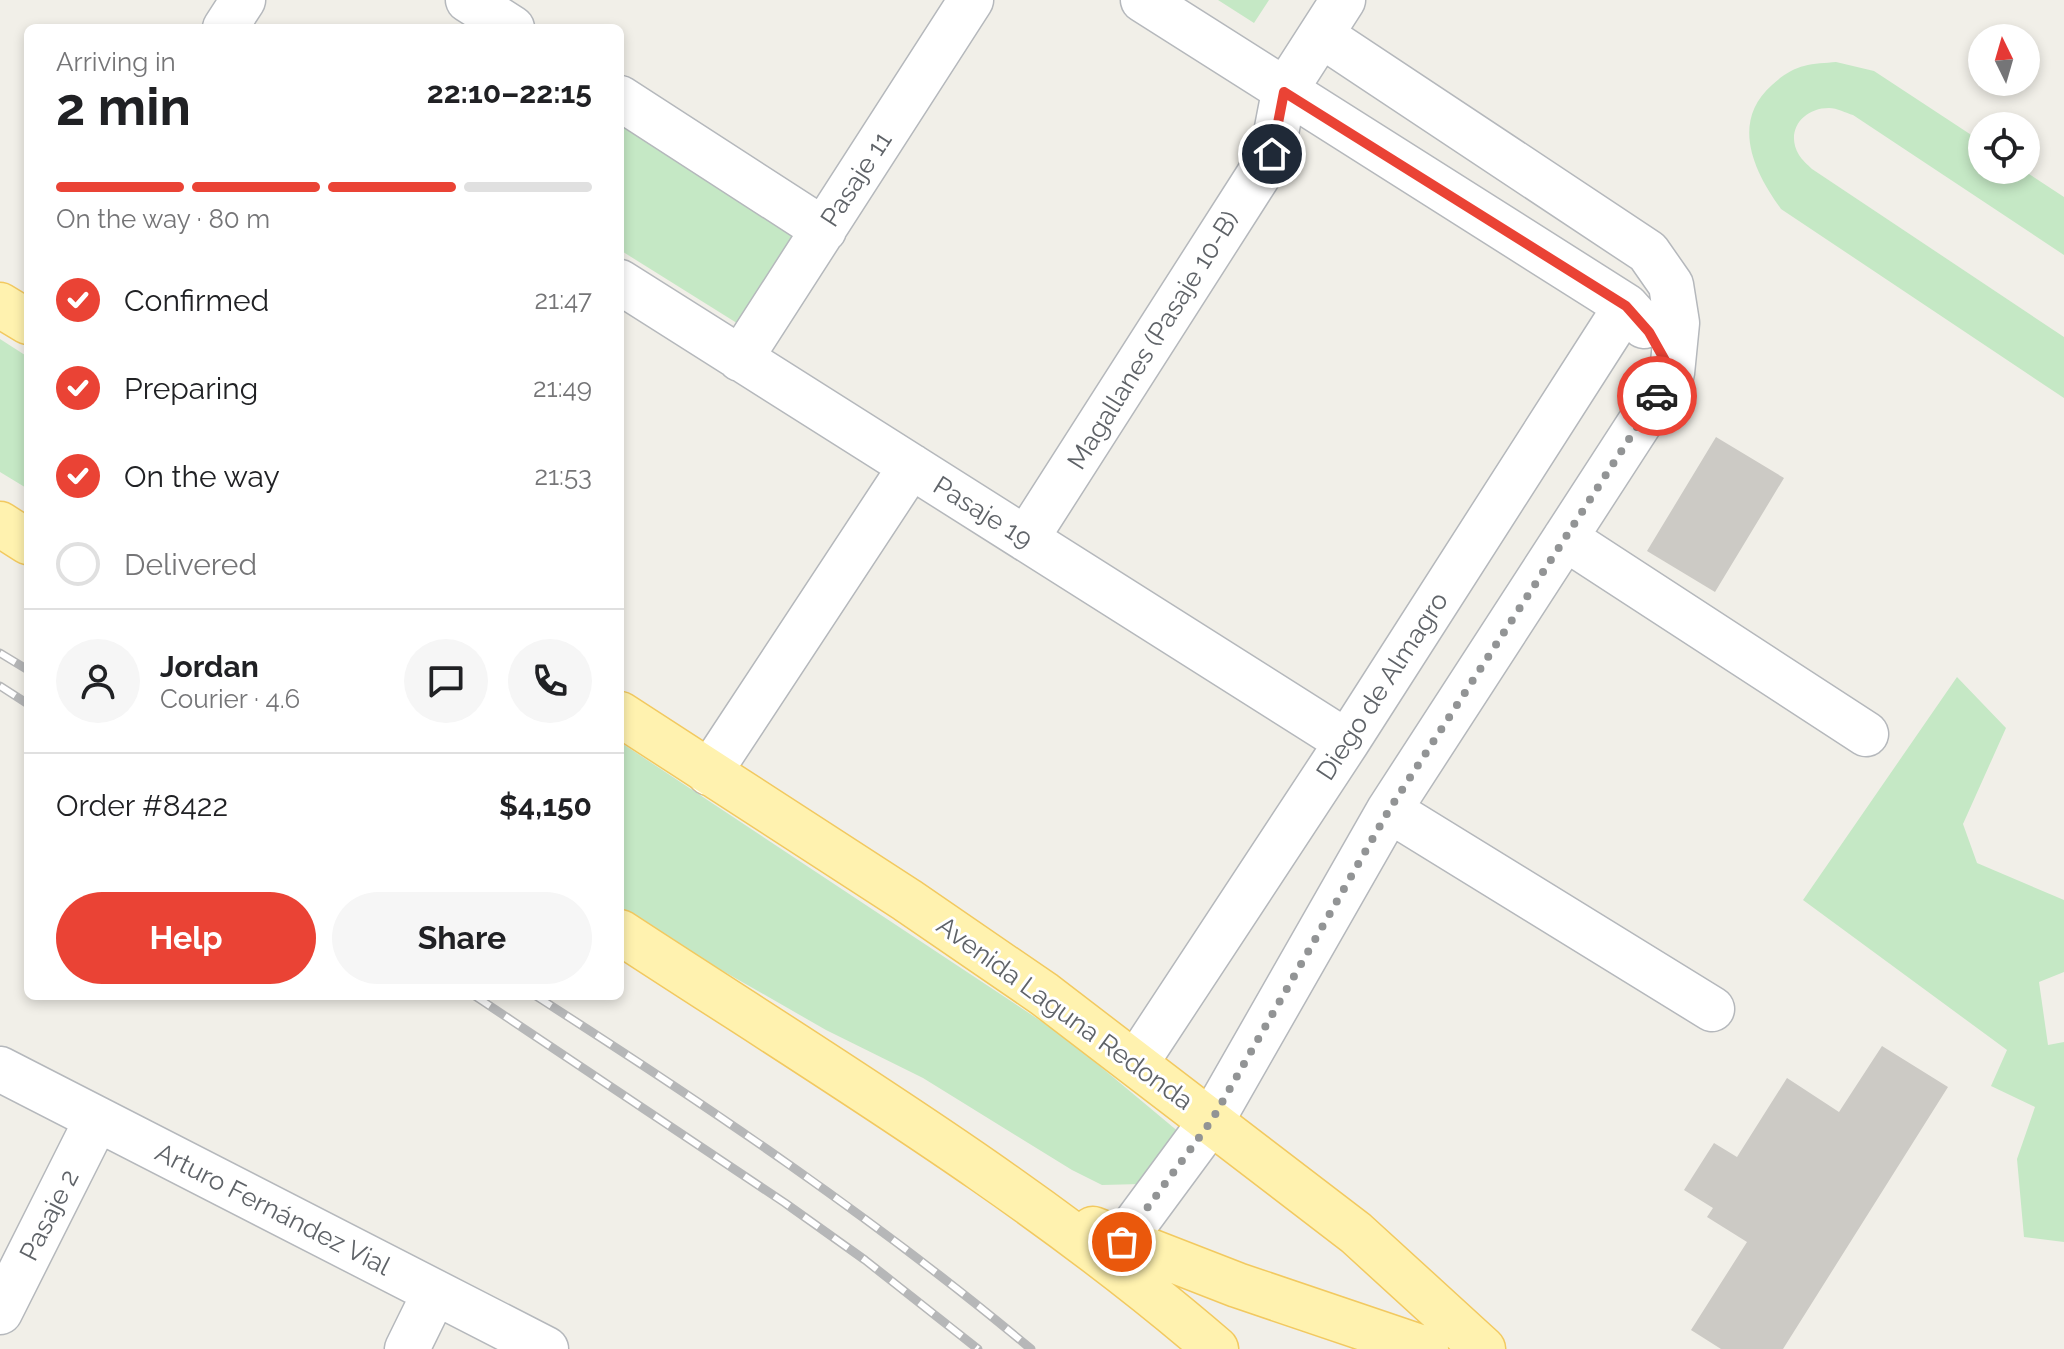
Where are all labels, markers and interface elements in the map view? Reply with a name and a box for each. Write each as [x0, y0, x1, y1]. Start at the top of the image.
north arrow [1968, 24, 2040, 96]
map controls [1968, 24, 2040, 184]
text: Arriving in [56, 47, 176, 77]
text: 22:10–22:15 [427, 75, 592, 110]
text: 2 min [56, 76, 191, 137]
button: locate [1968, 112, 2040, 184]
pin [1238, 120, 1306, 188]
street label: Pasaje 11 [814, 126, 898, 232]
icon: home [1250, 132, 1294, 176]
text: On the way · 80 m [56, 204, 270, 234]
street label: Magallanes (Pasaje 10-B) [1061, 205, 1245, 475]
icon: check [56, 278, 100, 322]
text: Confirmed [124, 283, 269, 318]
text: 21:47 [534, 285, 592, 315]
courier [1617, 356, 1697, 436]
icon: check [56, 366, 100, 410]
text: Preparing [124, 371, 258, 406]
text: 21:49 [533, 373, 592, 403]
icon: car [1635, 374, 1679, 418]
icon: check [56, 454, 100, 498]
text: On the way [124, 459, 280, 494]
text: 21:53 [534, 461, 592, 491]
street label: Pasaje 19 [928, 470, 1038, 554]
text: Delivered [124, 547, 257, 582]
street label: Diego de Almagro [1310, 586, 1454, 786]
button: person [56, 639, 140, 723]
button: chat [404, 639, 488, 723]
button: phone [508, 639, 592, 723]
text: Jordan [160, 649, 259, 684]
text: Courier · 4.6 [160, 684, 300, 714]
text: Order #8422 [56, 788, 228, 823]
text: $4,150 [499, 788, 592, 823]
button: Help [56, 892, 316, 984]
button: Share [332, 892, 592, 984]
street label: Avenida Laguna Redonda [931, 910, 1199, 1116]
street label: Arturo Fernández Vial [151, 1137, 396, 1282]
street label: Pasaje 2 [13, 1164, 85, 1266]
pin [1088, 1208, 1156, 1276]
icon: bag [1100, 1220, 1144, 1264]

